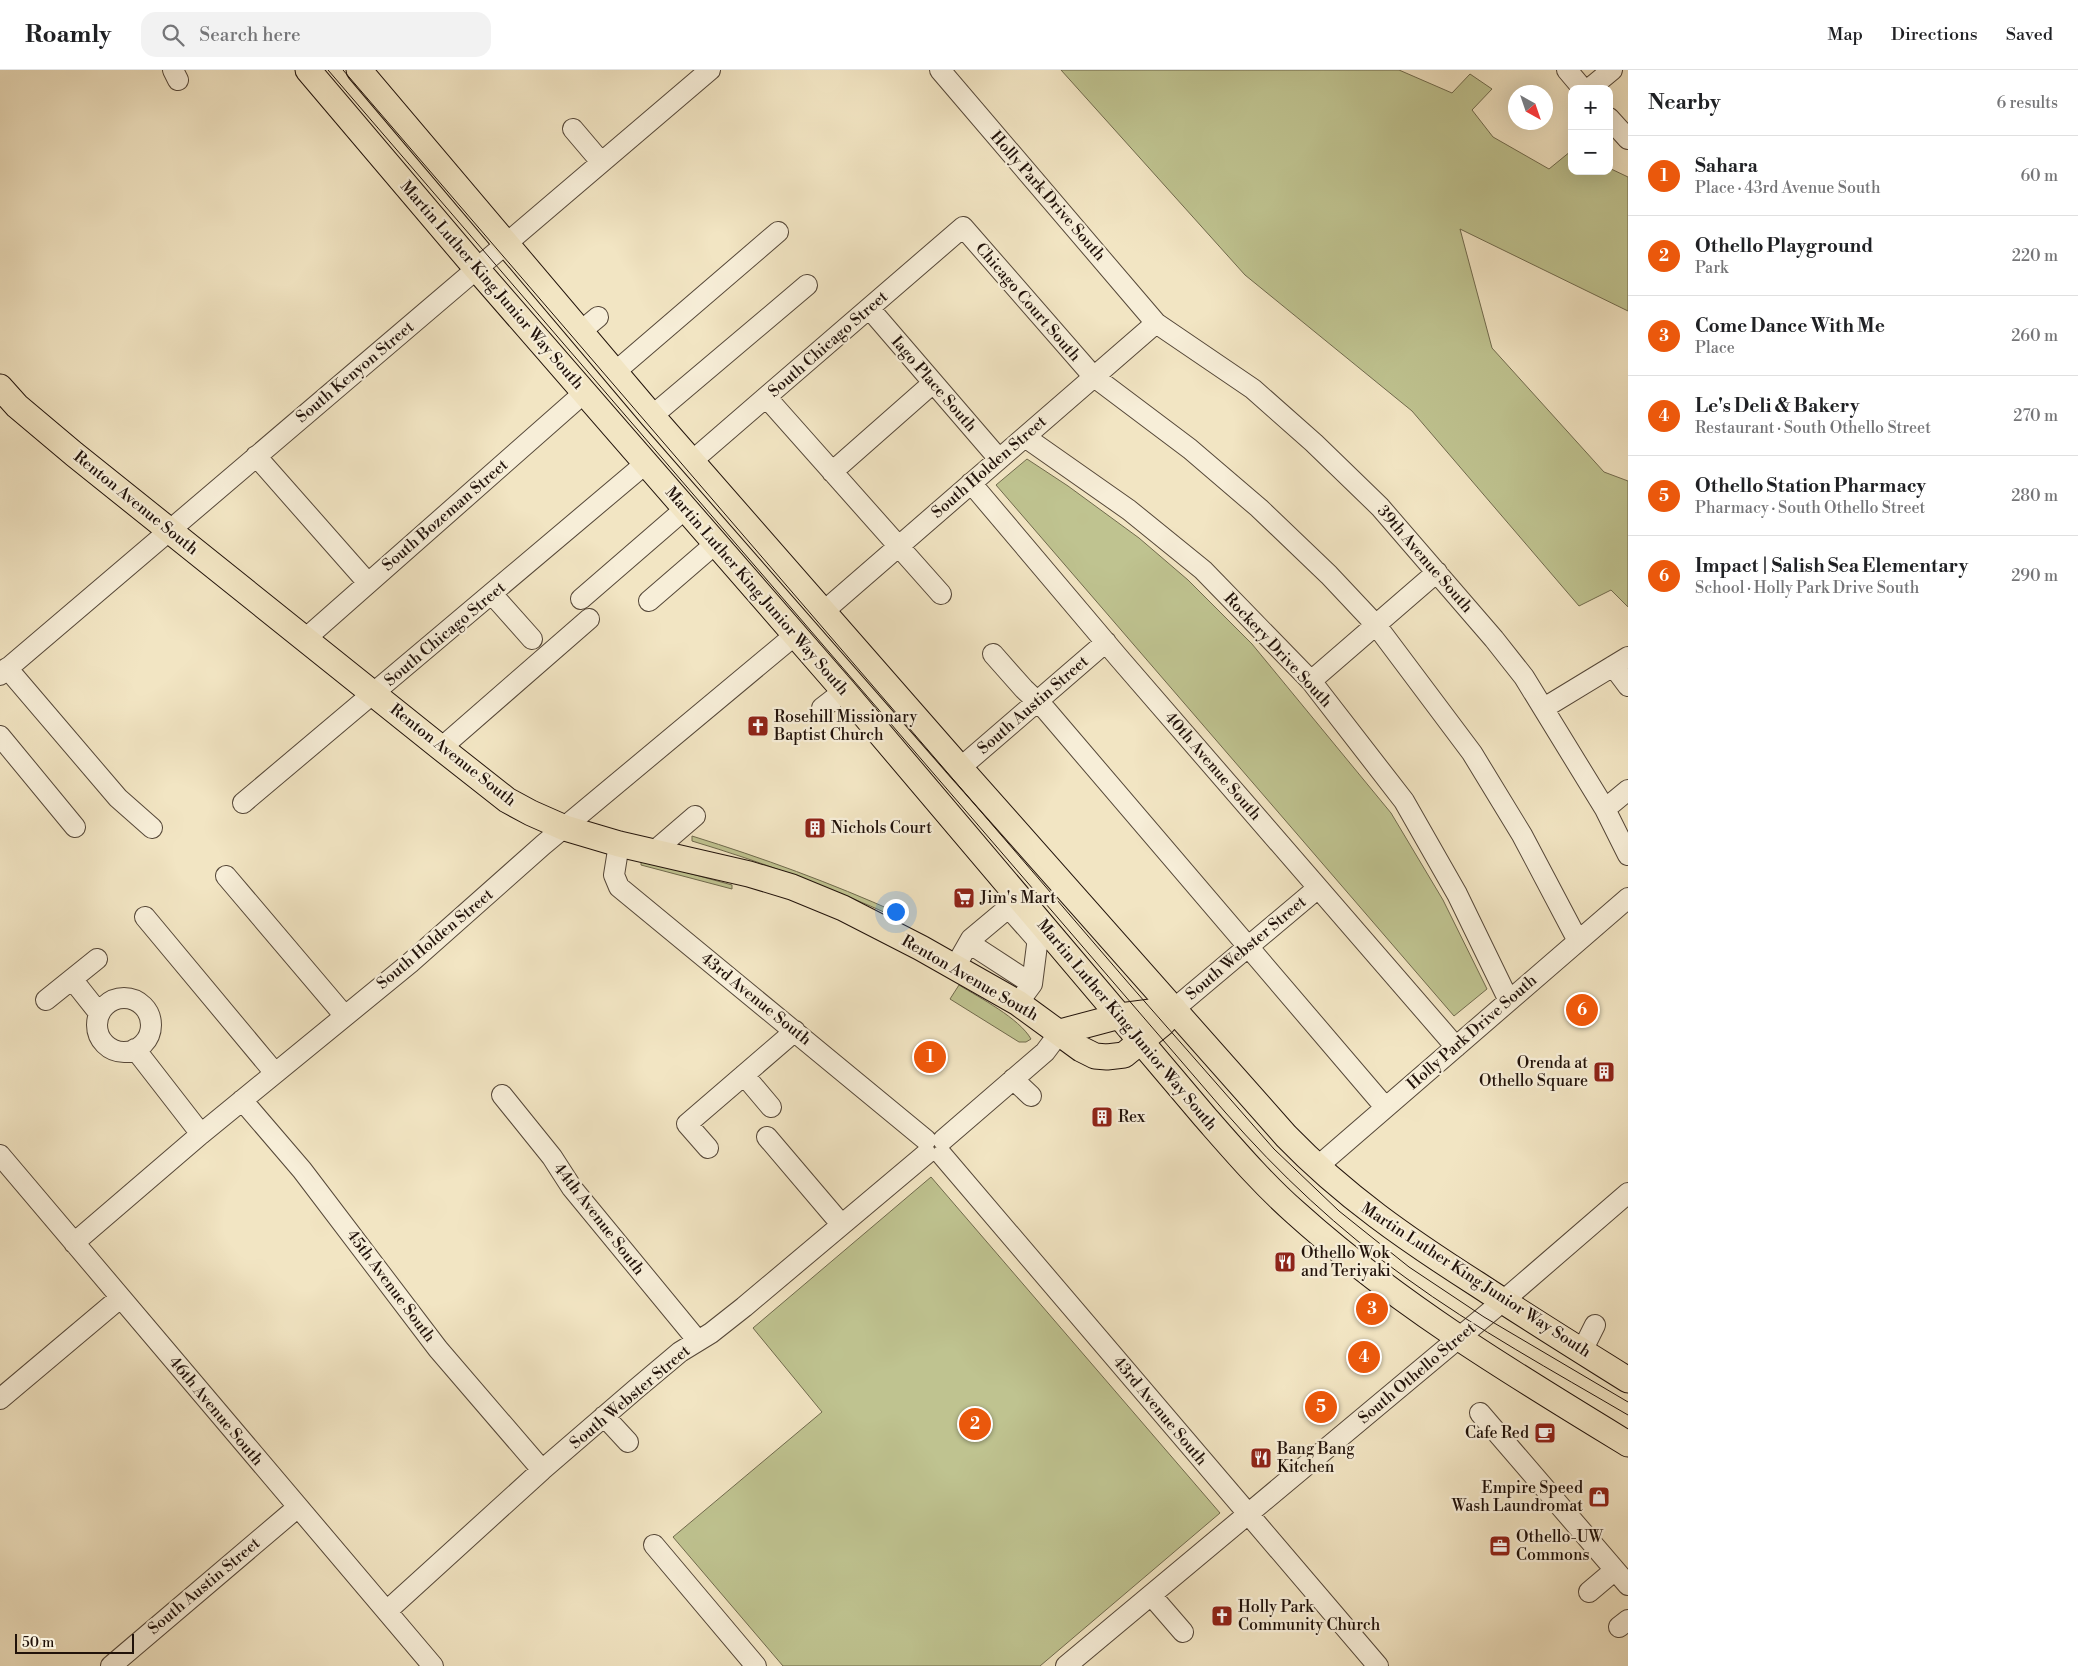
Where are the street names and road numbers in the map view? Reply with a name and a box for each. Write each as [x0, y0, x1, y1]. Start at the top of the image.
street label: Holly Park Drive South [986, 127, 1110, 265]
street label: Martin Luther King Junior Way South [396, 177, 588, 394]
street label: Chicago Court South [971, 239, 1085, 366]
street label: South Chicago Street [764, 286, 892, 401]
street label: South Kenyon Street [292, 317, 418, 427]
street label: Iago Place South [887, 332, 981, 436]
street label: South Holden Street [927, 411, 1051, 522]
street label: Renton Avenue South [70, 447, 203, 560]
street label: South Bozeman Street [378, 455, 512, 575]
street label: Martin Luther King Junior Way South [661, 483, 853, 700]
street label: 39th Avenue South [1373, 501, 1477, 617]
street label: South Chicago Street [380, 577, 510, 691]
street label: Rockery Drive South [1220, 588, 1337, 712]
street label: South Austin Street [973, 651, 1093, 759]
street label: Renton Avenue South [386, 700, 520, 811]
street label: 40th Avenue South [1160, 708, 1266, 825]
street label: South Holden Street [373, 884, 498, 994]
street label: South Webster Street [1182, 892, 1311, 1004]
street label: Martin Luther King Junior Way South [1033, 915, 1222, 1135]
street label: Renton Avenue South [898, 931, 1042, 1026]
street label: 43rd Avenue South [697, 948, 816, 1050]
street label: Holly Park Drive South [1403, 970, 1541, 1094]
street label: 44th Avenue South [549, 1159, 649, 1279]
street label: Martin Luther King Junior Way South [1357, 1198, 1595, 1362]
street label: 45th Avenue South [342, 1226, 440, 1347]
street label: South Othello Street [1354, 1318, 1480, 1428]
street label: South Webster Street [566, 1341, 695, 1453]
street label: 46th Avenue South [164, 1352, 268, 1470]
street label: 43rd Avenue South [1109, 1352, 1212, 1470]
street label: South Austin Street [144, 1533, 264, 1639]

